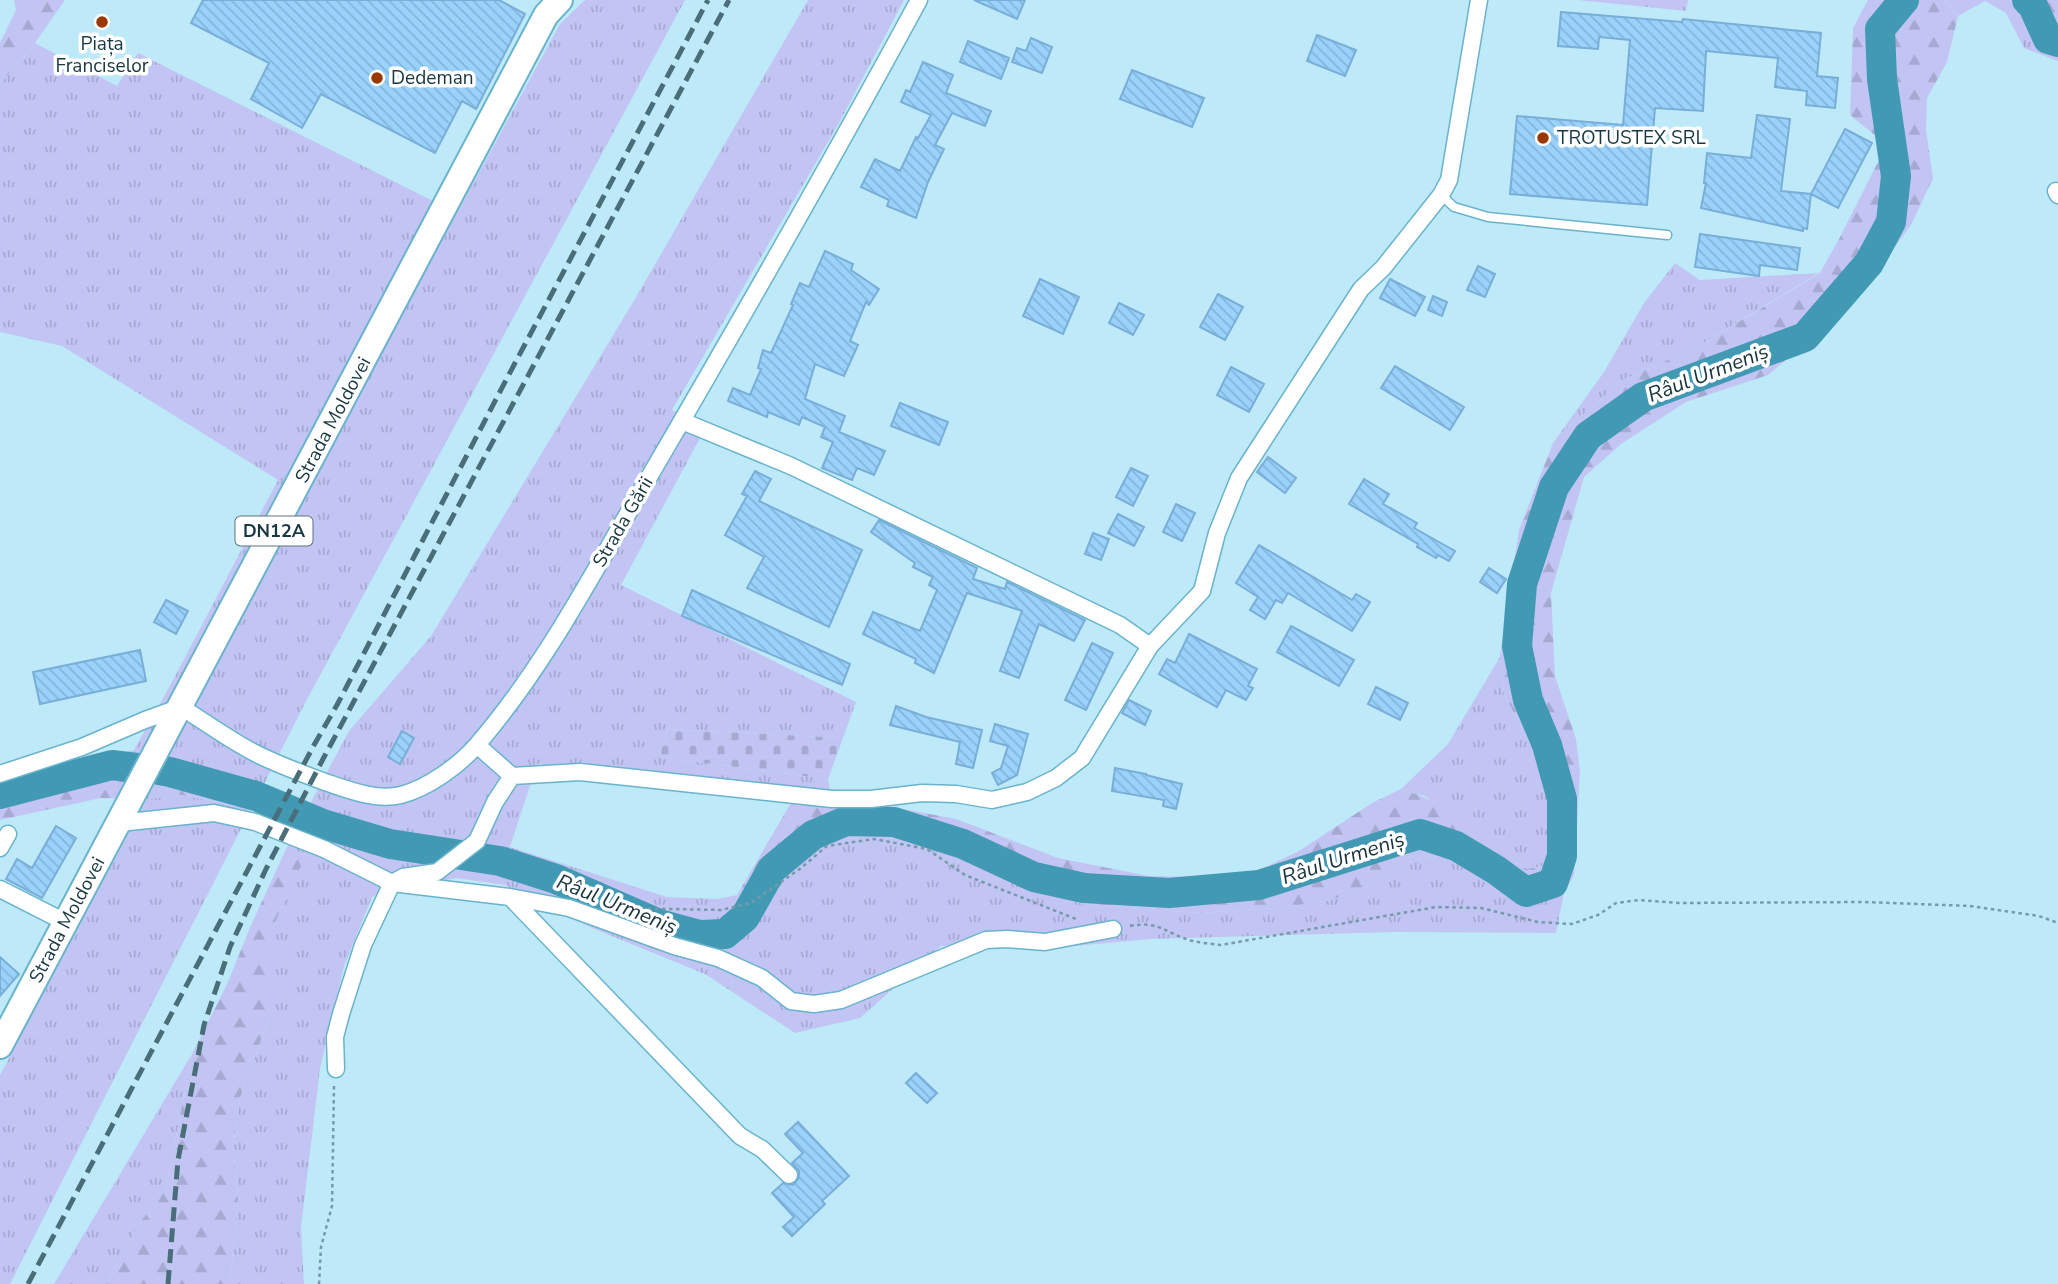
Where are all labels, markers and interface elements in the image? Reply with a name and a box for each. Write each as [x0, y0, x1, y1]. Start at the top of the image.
marker: Piața Franciselor [94, 14, 110, 30]
place label: Piața Franciselor [55, 31, 149, 79]
place label: Dedeman [391, 65, 474, 91]
marker: Dedeman [369, 70, 385, 86]
place label: TROTUSTEX SRL [1557, 125, 1706, 151]
marker: TROTUSTEX SRL [1535, 130, 1551, 146]
water label: Râul Urmeniș [1644, 337, 1772, 409]
street label: Strada Moldovei [289, 352, 377, 488]
street label: Strada Gării [587, 472, 659, 572]
road number: DN12A [236, 516, 312, 546]
water label: Râul Urmeniș [1278, 825, 1408, 891]
street label: Strada Moldovei [23, 852, 111, 988]
water label: Râul Urmeniș [553, 867, 681, 941]

